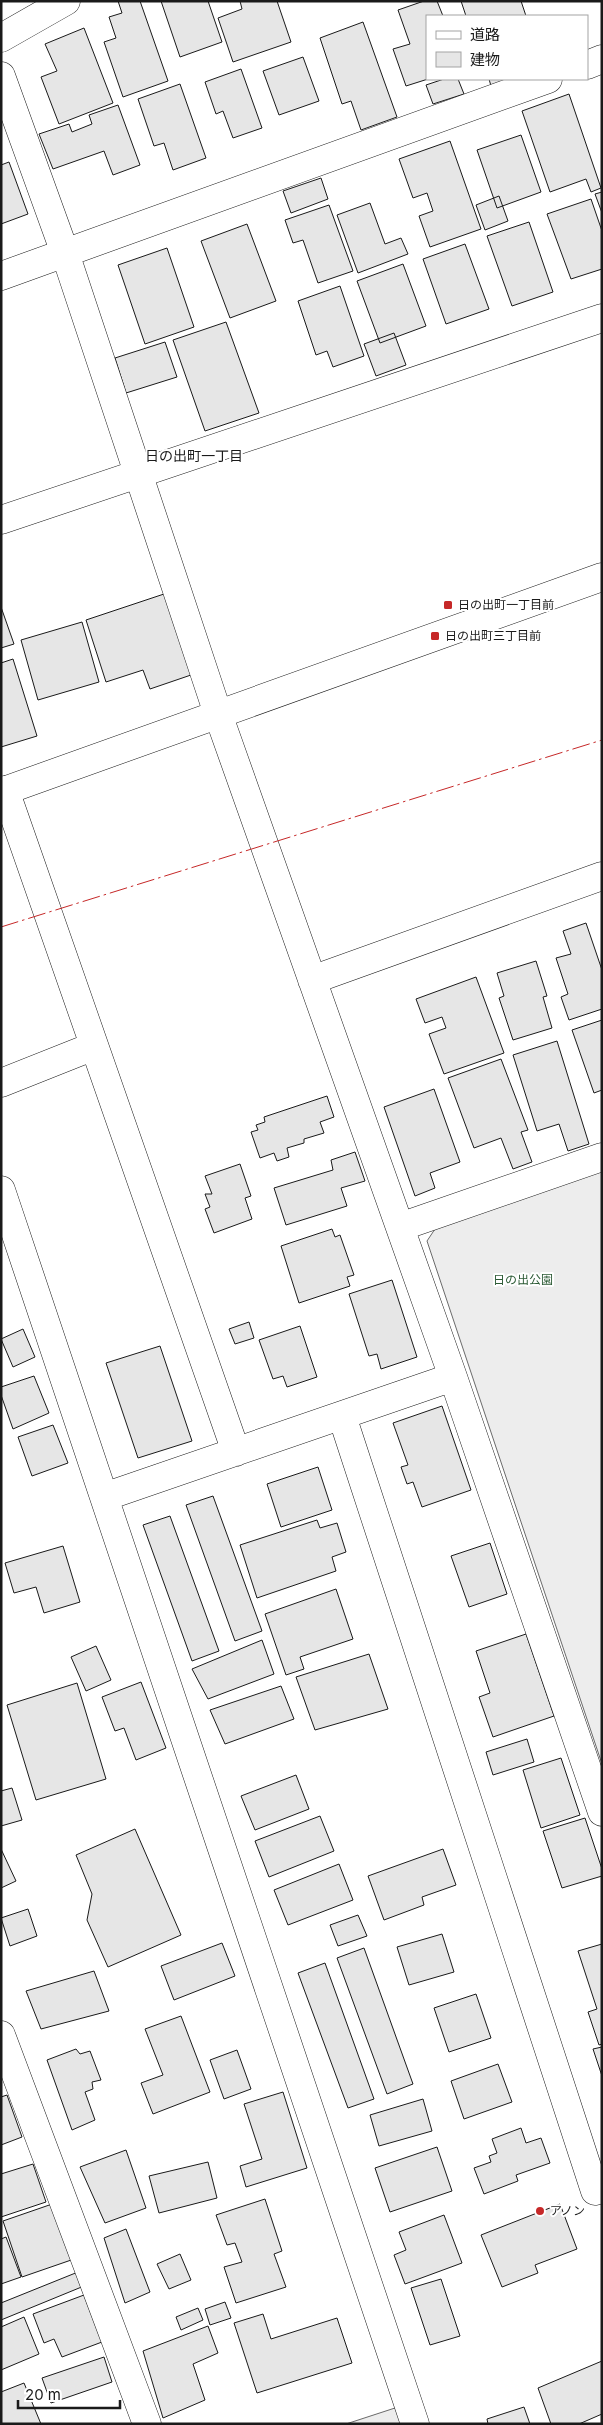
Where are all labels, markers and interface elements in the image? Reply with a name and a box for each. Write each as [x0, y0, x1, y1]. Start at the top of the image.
legend [426, 15, 588, 80]
text: 道路 [470, 25, 500, 44]
text: 建物 [470, 50, 500, 69]
district label: 日の出町一丁目 [145, 447, 243, 464]
place label: 日の出町一丁目前 [458, 597, 554, 612]
marker: 日の出町一丁目前 [442, 599, 454, 611]
place label: 日の出町三丁目前 [445, 628, 541, 643]
marker: 日の出町三丁目前 [429, 630, 441, 642]
park label: 日の出公園 [493, 1272, 553, 1287]
place label: アノン [550, 2203, 585, 2218]
marker: アノン [534, 2205, 546, 2217]
scale bar [18, 2378, 120, 2410]
text: 20 m [25, 2385, 61, 2404]

